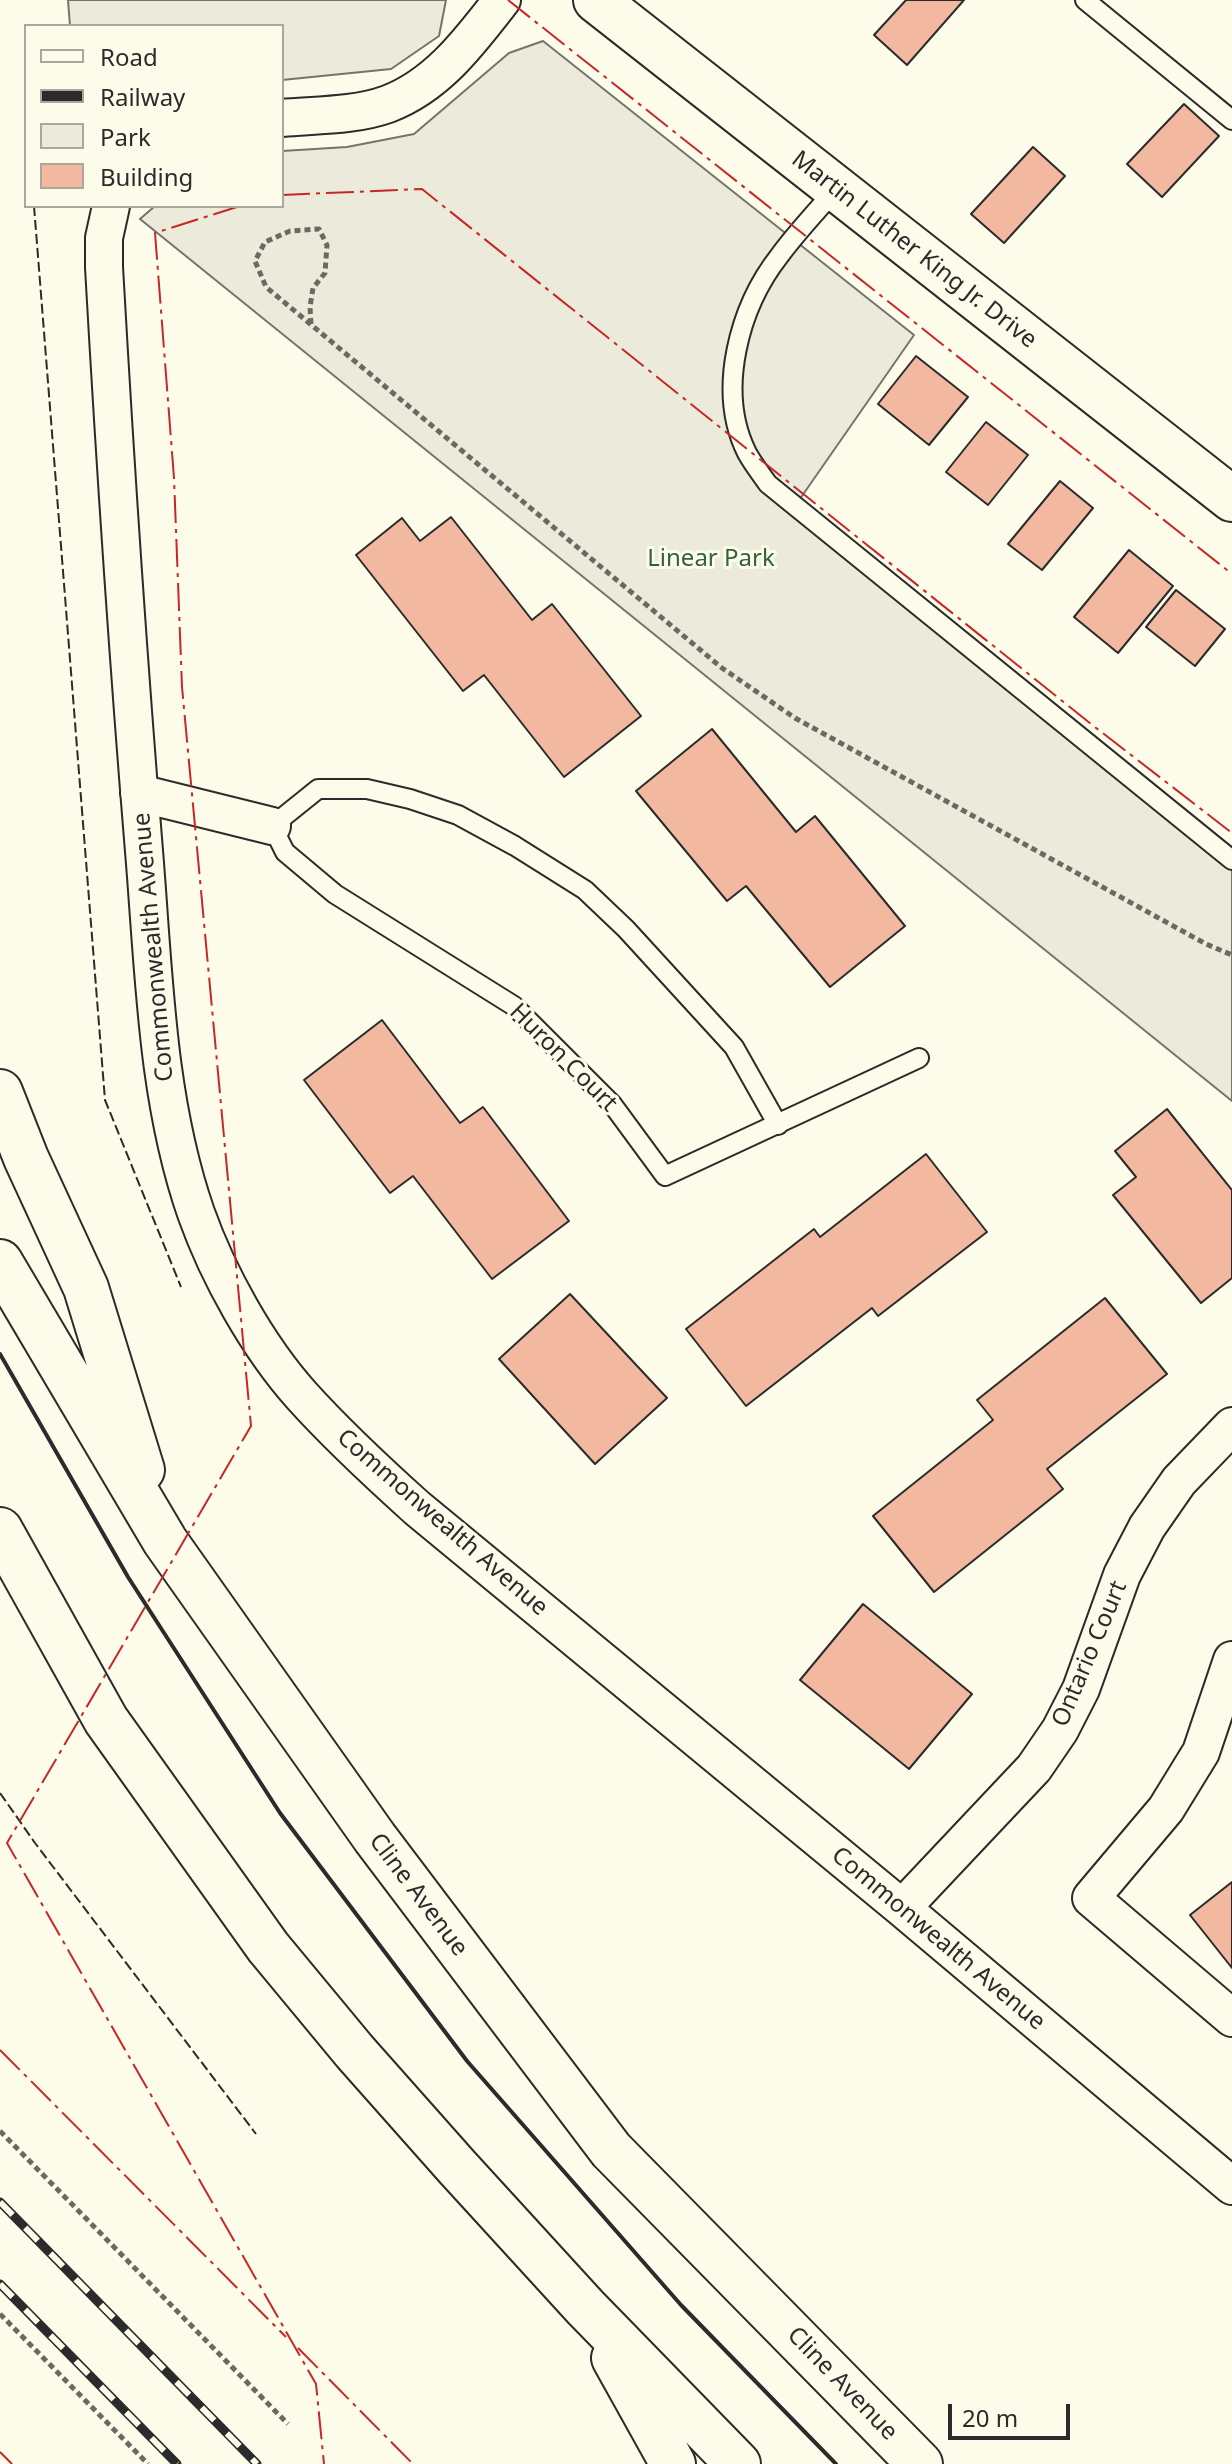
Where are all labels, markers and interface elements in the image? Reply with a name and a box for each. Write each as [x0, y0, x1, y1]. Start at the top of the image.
legend [24, 24, 284, 208]
text: Road [100, 40, 158, 73]
text: Railway [100, 80, 185, 113]
text: Park [100, 120, 151, 153]
street label: Martin Luther King Jr. Drive [786, 145, 1042, 355]
text: Building [100, 160, 193, 193]
park label: Linear Park [647, 545, 775, 573]
street label: Commonwealth Avenue [128, 811, 180, 1083]
street label: Huron Court [503, 998, 623, 1118]
street label: Commonwealth Avenue [331, 1424, 553, 1622]
street label: Ontario Court [1046, 1577, 1134, 1731]
street label: Cline Avenue [362, 1828, 474, 1962]
street label: Commonwealth Avenue [825, 1841, 1051, 2037]
street label: Cline Avenue [781, 2321, 903, 2447]
scale bar [952, 2388, 1074, 2438]
text: 20 m [962, 2401, 1018, 2434]

